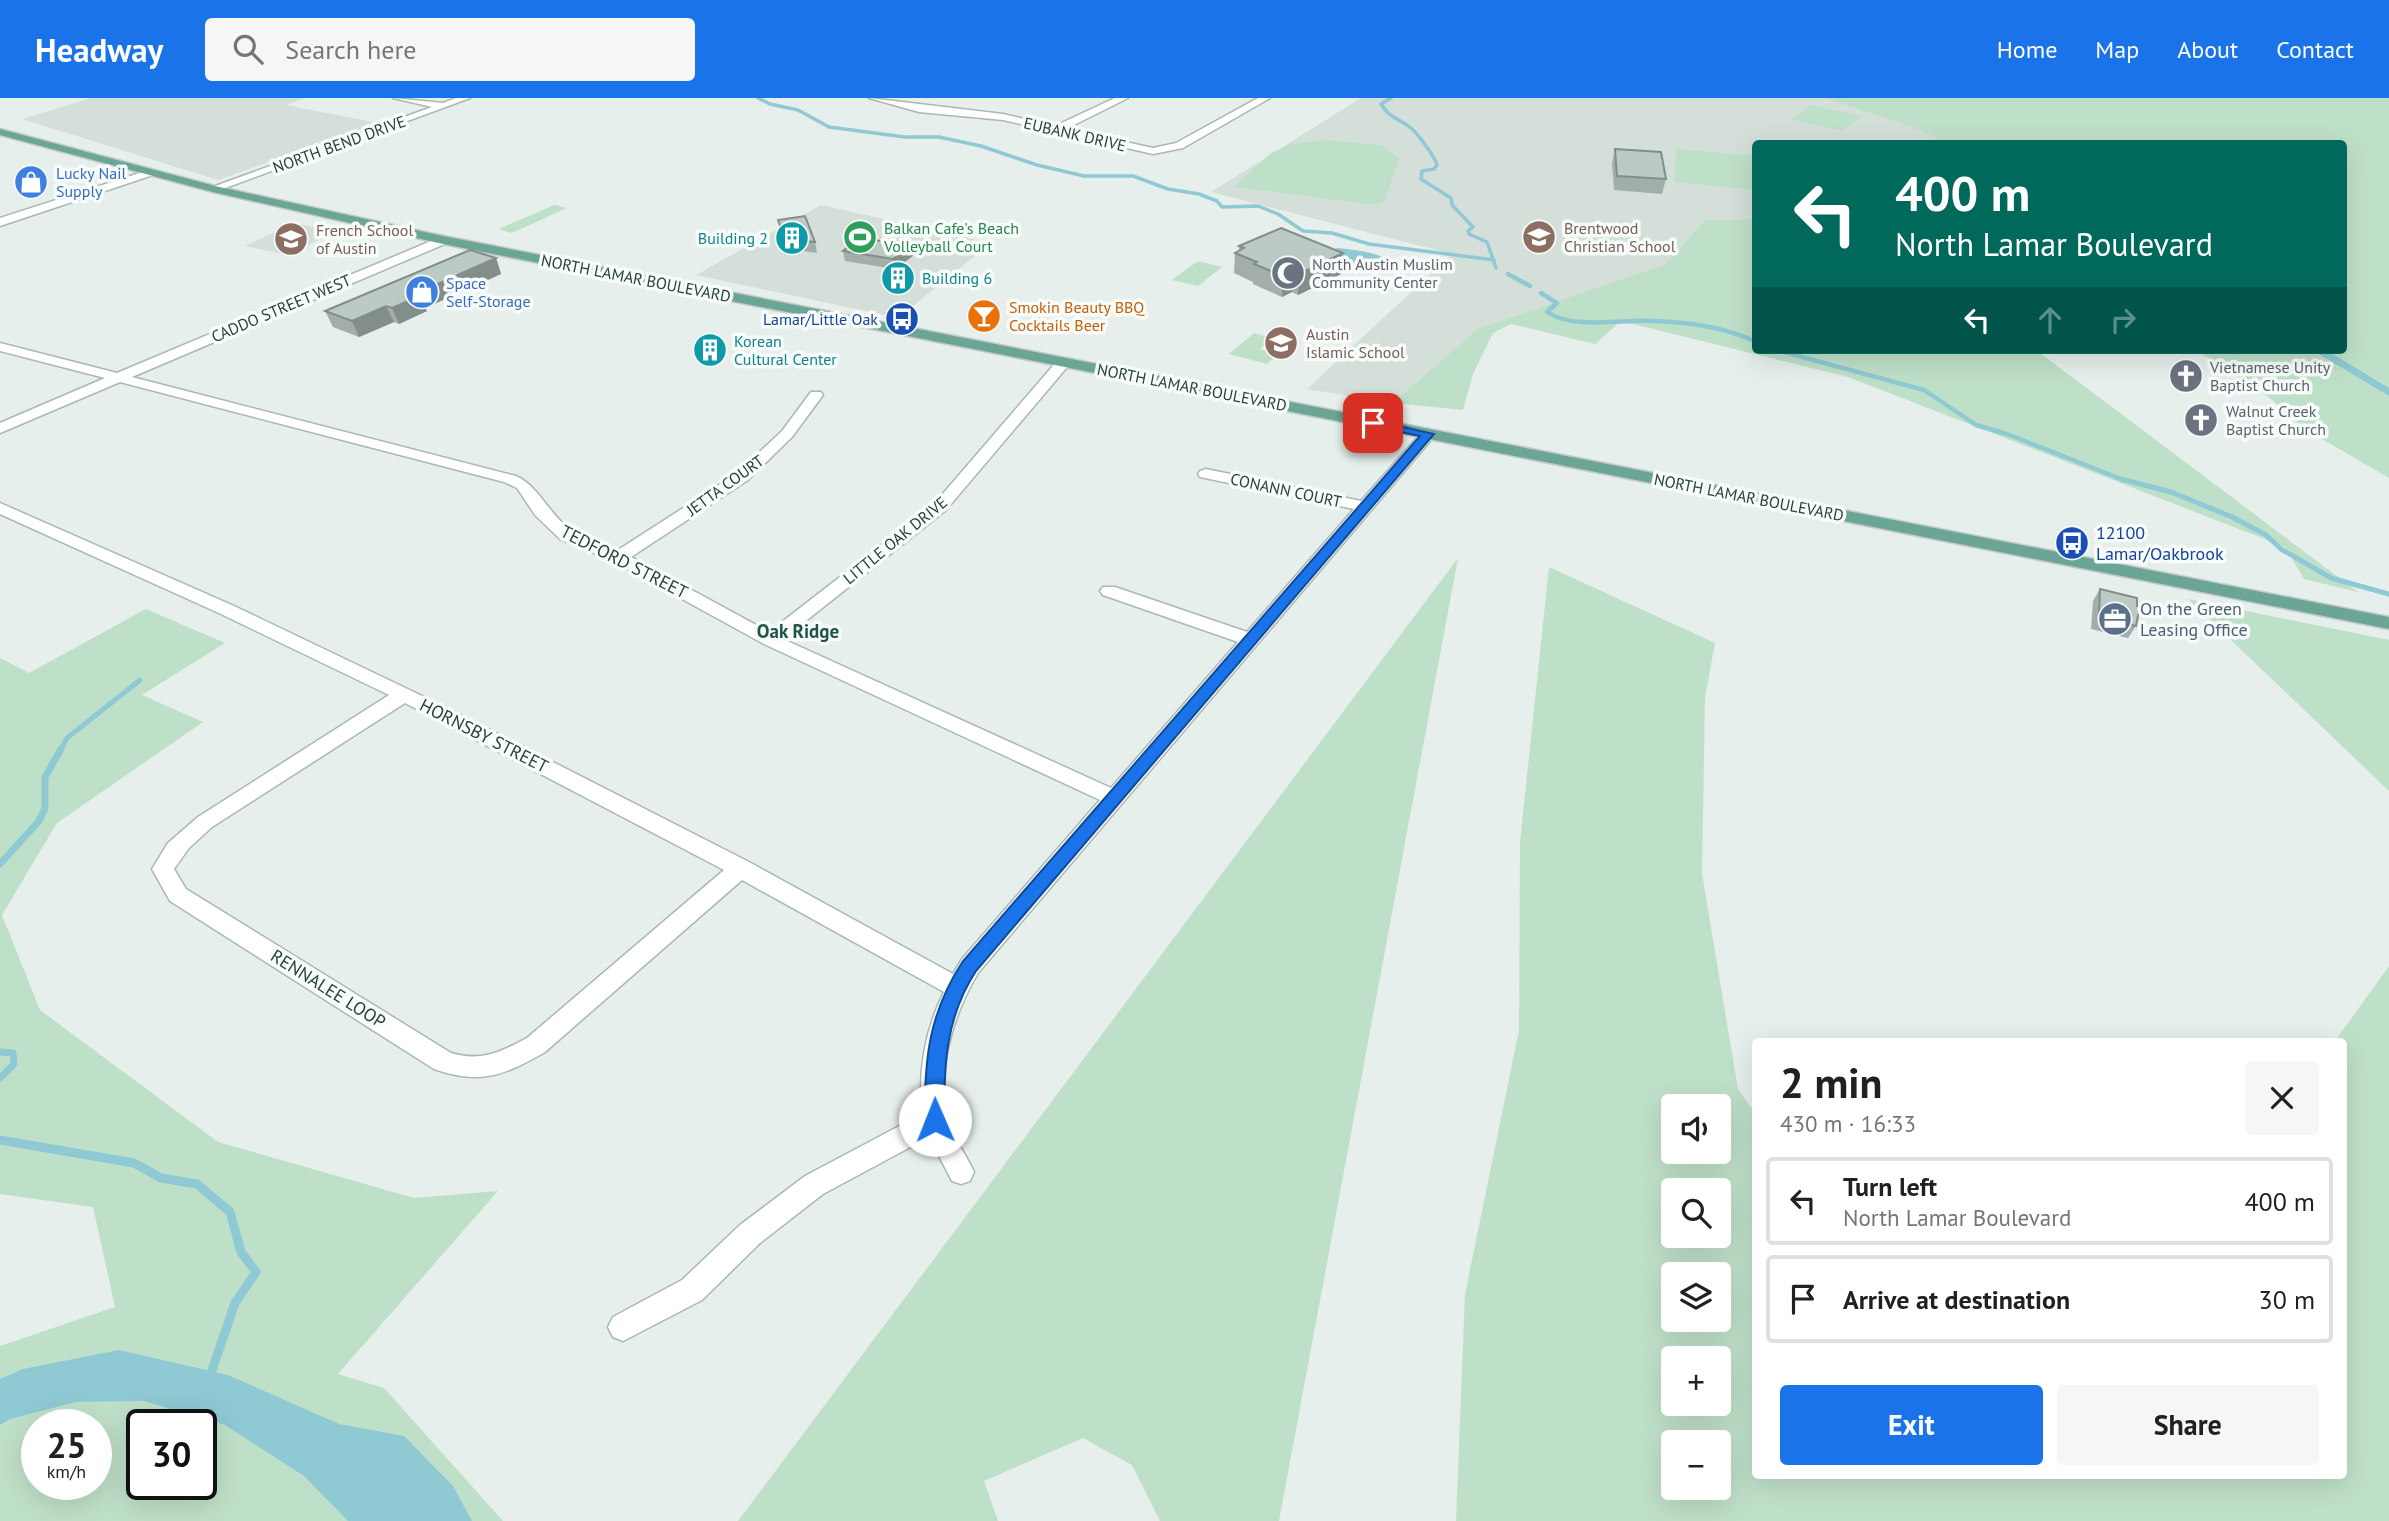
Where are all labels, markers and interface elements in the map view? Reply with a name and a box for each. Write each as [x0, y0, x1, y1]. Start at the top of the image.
search box [205, 18, 695, 81]
text: Headway [35, 28, 163, 71]
icon: search [229, 30, 267, 68]
text: Search here [285, 33, 416, 66]
text: Home [1997, 34, 2057, 65]
text: Map [2095, 34, 2139, 65]
text: About [2177, 34, 2238, 65]
text: Contact [2276, 34, 2354, 65]
street label: NORTH BEND DRIVE [270, 111, 408, 177]
street label: EUBANK DRIVE [1022, 113, 1128, 155]
text: 400 m [1895, 161, 2030, 225]
shop icon: Lucky Nail Supply [12, 163, 50, 201]
place label: Lucky Nail Supply [56, 163, 126, 201]
icon: left [1780, 168, 1871, 259]
sports icon: Balkan Cafe's Beach Volleyball Court [841, 218, 879, 256]
place label: Balkan Cafe's Beach Volleyball Court [883, 218, 1019, 256]
school or university icon: Brentwood Christian School [1520, 218, 1558, 256]
place label: Brentwood Christian School [1564, 218, 1676, 256]
building icon: Building 2 [773, 219, 811, 257]
school or university icon: French School of Austin [272, 220, 310, 258]
place label: French School of Austin [316, 220, 413, 258]
text: North Lamar Boulevard [1895, 223, 2213, 265]
place label: Building 2 [698, 228, 768, 248]
street label: NORTH LAMAR BOULEVARD [539, 250, 733, 306]
mosque icon: North Austin Muslim Community Center [1269, 254, 1307, 292]
place label: North Austin Muslim Community Center [1312, 254, 1453, 292]
building icon: Building 6 [879, 259, 917, 297]
place label: Building 6 [922, 268, 992, 288]
street label: CADDO STREET WEST [208, 270, 354, 346]
shop icon: Space Self-Storage [403, 273, 441, 311]
place label: Space Self-Storage [446, 273, 531, 311]
bar icon: Smokin Beauty BBQ Cocktails Beer [965, 297, 1003, 335]
place label: Smokin Beauty BBQ Cocktails Beer [1009, 297, 1145, 335]
bus stop icon: Lamar/Little Oak [883, 300, 921, 338]
icon: left [1958, 301, 1996, 339]
icon: ahead [2031, 301, 2069, 339]
icon: right [2104, 301, 2142, 339]
place label: Lamar/Little Oak [763, 309, 878, 329]
school or university icon: Austin Islamic School [1262, 324, 1300, 362]
place label: Austin Islamic School [1306, 324, 1405, 362]
building icon: Korean Cultural Center [691, 331, 729, 369]
place label: Korean Cultural Center [734, 331, 837, 369]
church icon: Vietnamese Unity Baptist Church [2167, 357, 2205, 395]
place label: Vietnamese Unity Baptist Church [2209, 357, 2331, 395]
street label: NORTH LAMAR BOULEVARD [1095, 359, 1289, 415]
pin [1343, 393, 1403, 453]
church icon: Walnut Creek Baptist Church [2182, 401, 2220, 439]
place label: Walnut Creek Baptist Church [2226, 401, 2326, 439]
icon: arrive [1354, 404, 1392, 442]
street label: JETTA COURT [682, 450, 768, 520]
street label: CONANN COURT [1229, 468, 1344, 512]
street label: NORTH LAMAR BOULEVARD [1652, 469, 1846, 525]
street label: LITTLE OAK DRIVE [839, 492, 951, 588]
street label: TEDFORD STREET [557, 520, 692, 604]
place label: 12100 Lamar/Oakbrook [2096, 521, 2224, 565]
bus stop icon: 12100 Lamar/Oakbrook [2053, 524, 2091, 562]
place label: On the Green Leasing Office [2140, 597, 2248, 641]
office icon: On the Green Leasing Office [2096, 600, 2134, 638]
district label: Oak Ridge [757, 619, 839, 643]
street label: HORNSBY STREET [416, 693, 552, 778]
street label: RENNALEE LOOP [266, 944, 390, 1033]
text: 2 min [1780, 1055, 1882, 1110]
button: close [2245, 1061, 2319, 1135]
position arrow [898, 1083, 972, 1157]
map controls [1661, 1094, 1731, 1500]
button: sound [1661, 1094, 1731, 1164]
text: 430 m · 16:33 [1780, 1109, 1916, 1138]
text: Turn left [1843, 1170, 1937, 1203]
button: search [1661, 1178, 1731, 1248]
icon: left [1784, 1182, 1822, 1220]
text: 400 m [2244, 1185, 2315, 1218]
text: North Lamar Boulevard [1843, 1203, 2071, 1232]
button: layers [1661, 1262, 1731, 1332]
icon: arrive [1784, 1280, 1822, 1318]
text: Arrive at destination [1843, 1283, 2070, 1316]
text: 30 m [2259, 1283, 2315, 1316]
button: + [1661, 1346, 1731, 1416]
button: Exit [1780, 1385, 2043, 1465]
button: Share [2057, 1385, 2319, 1465]
speed limit sign: 30 [126, 1409, 217, 1500]
text: 25 [47, 1422, 86, 1468]
button: − [1661, 1430, 1731, 1500]
text: km/h [47, 1460, 86, 1483]

